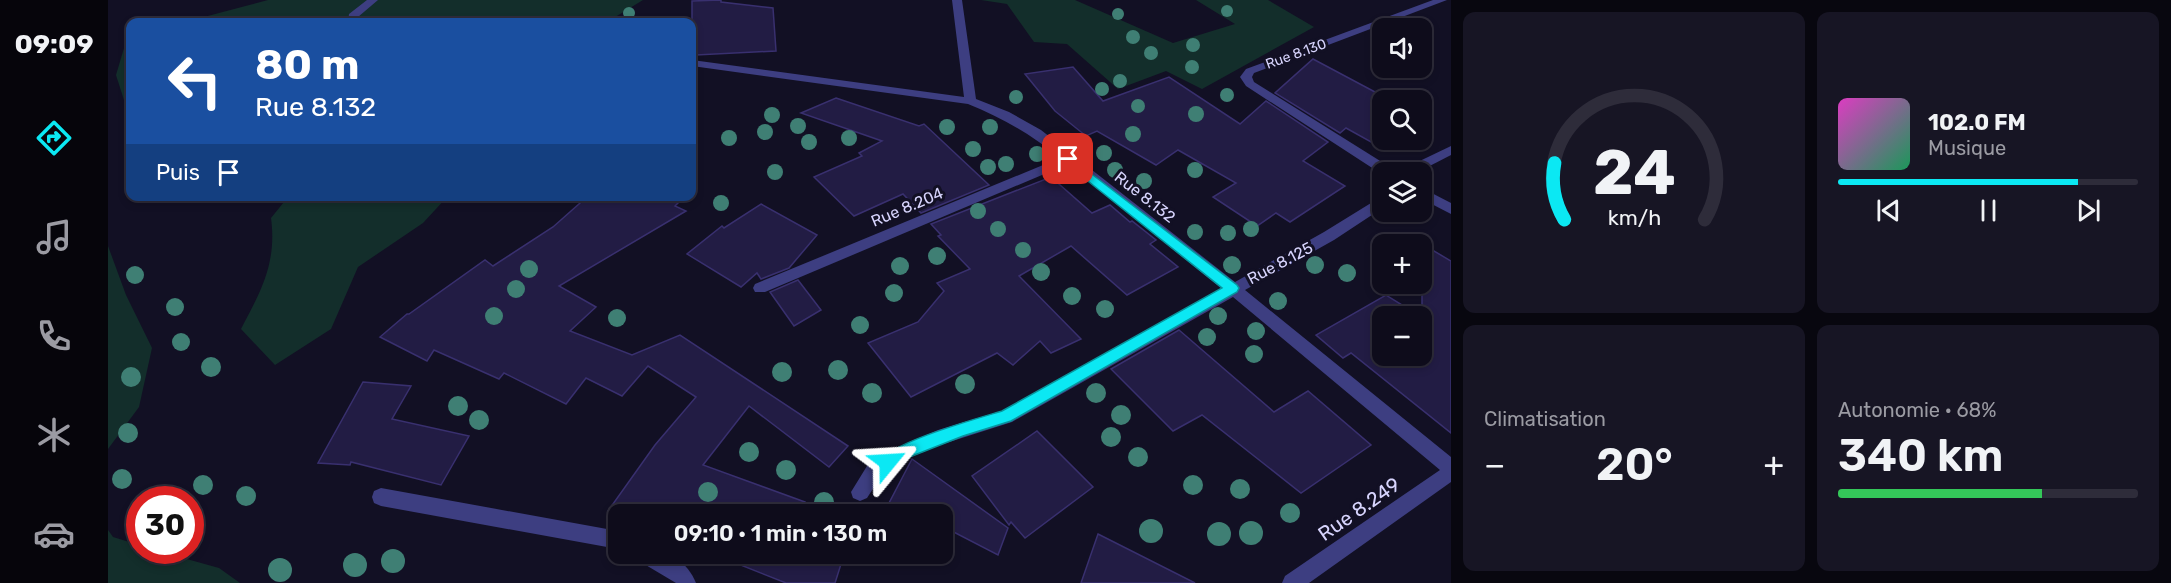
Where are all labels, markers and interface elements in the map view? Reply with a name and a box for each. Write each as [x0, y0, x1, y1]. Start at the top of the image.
map controls [1372, 18, 1432, 366]
button: sound [1372, 18, 1432, 78]
text: 09:09 [14, 28, 94, 60]
street label: Rue 8.130 [1263, 35, 1329, 73]
text: 80 m [255, 40, 359, 90]
icon: left [156, 42, 234, 120]
button: search [1372, 90, 1432, 150]
text: Rue 8.132 [255, 91, 376, 123]
text: 102.0 FM [1928, 109, 2026, 136]
icon: directions [33, 117, 75, 159]
pin [1042, 133, 1093, 184]
text: 24 [1593, 136, 1675, 210]
text: Musique [1928, 136, 2006, 160]
icon: arrive [1051, 142, 1084, 175]
icon: arrive [212, 156, 245, 189]
text: Puis [156, 159, 200, 186]
button: layers [1372, 162, 1432, 222]
street label: Rue 8.132 [1111, 167, 1179, 227]
street label: Rue 8.204 [868, 183, 946, 231]
icon: previous [1872, 194, 1905, 227]
icon: pause [1972, 194, 2005, 227]
icon: next [2072, 194, 2105, 227]
text: km/h [1607, 205, 1661, 230]
icon: music [33, 216, 75, 258]
button: + [1372, 234, 1432, 294]
street label: Rue 8.125 [1244, 238, 1316, 288]
button: − [1372, 306, 1432, 366]
icon: phone [33, 315, 75, 357]
text: Autonomie · 68% [1838, 398, 1996, 422]
text: Climatisation [1484, 407, 1606, 431]
icon: climate [33, 414, 75, 456]
text: 340 km [1838, 429, 2003, 482]
position arrow [856, 430, 920, 494]
text: 20° [1596, 438, 1673, 491]
text: − [1484, 445, 1505, 484]
text: + [1763, 445, 1784, 484]
street label: Rue 8.249 [1313, 472, 1405, 546]
speed limit sign: 30 [126, 486, 204, 564]
icon: car [33, 513, 75, 555]
text: 09:10 · 1 min · 130 m [674, 520, 887, 547]

